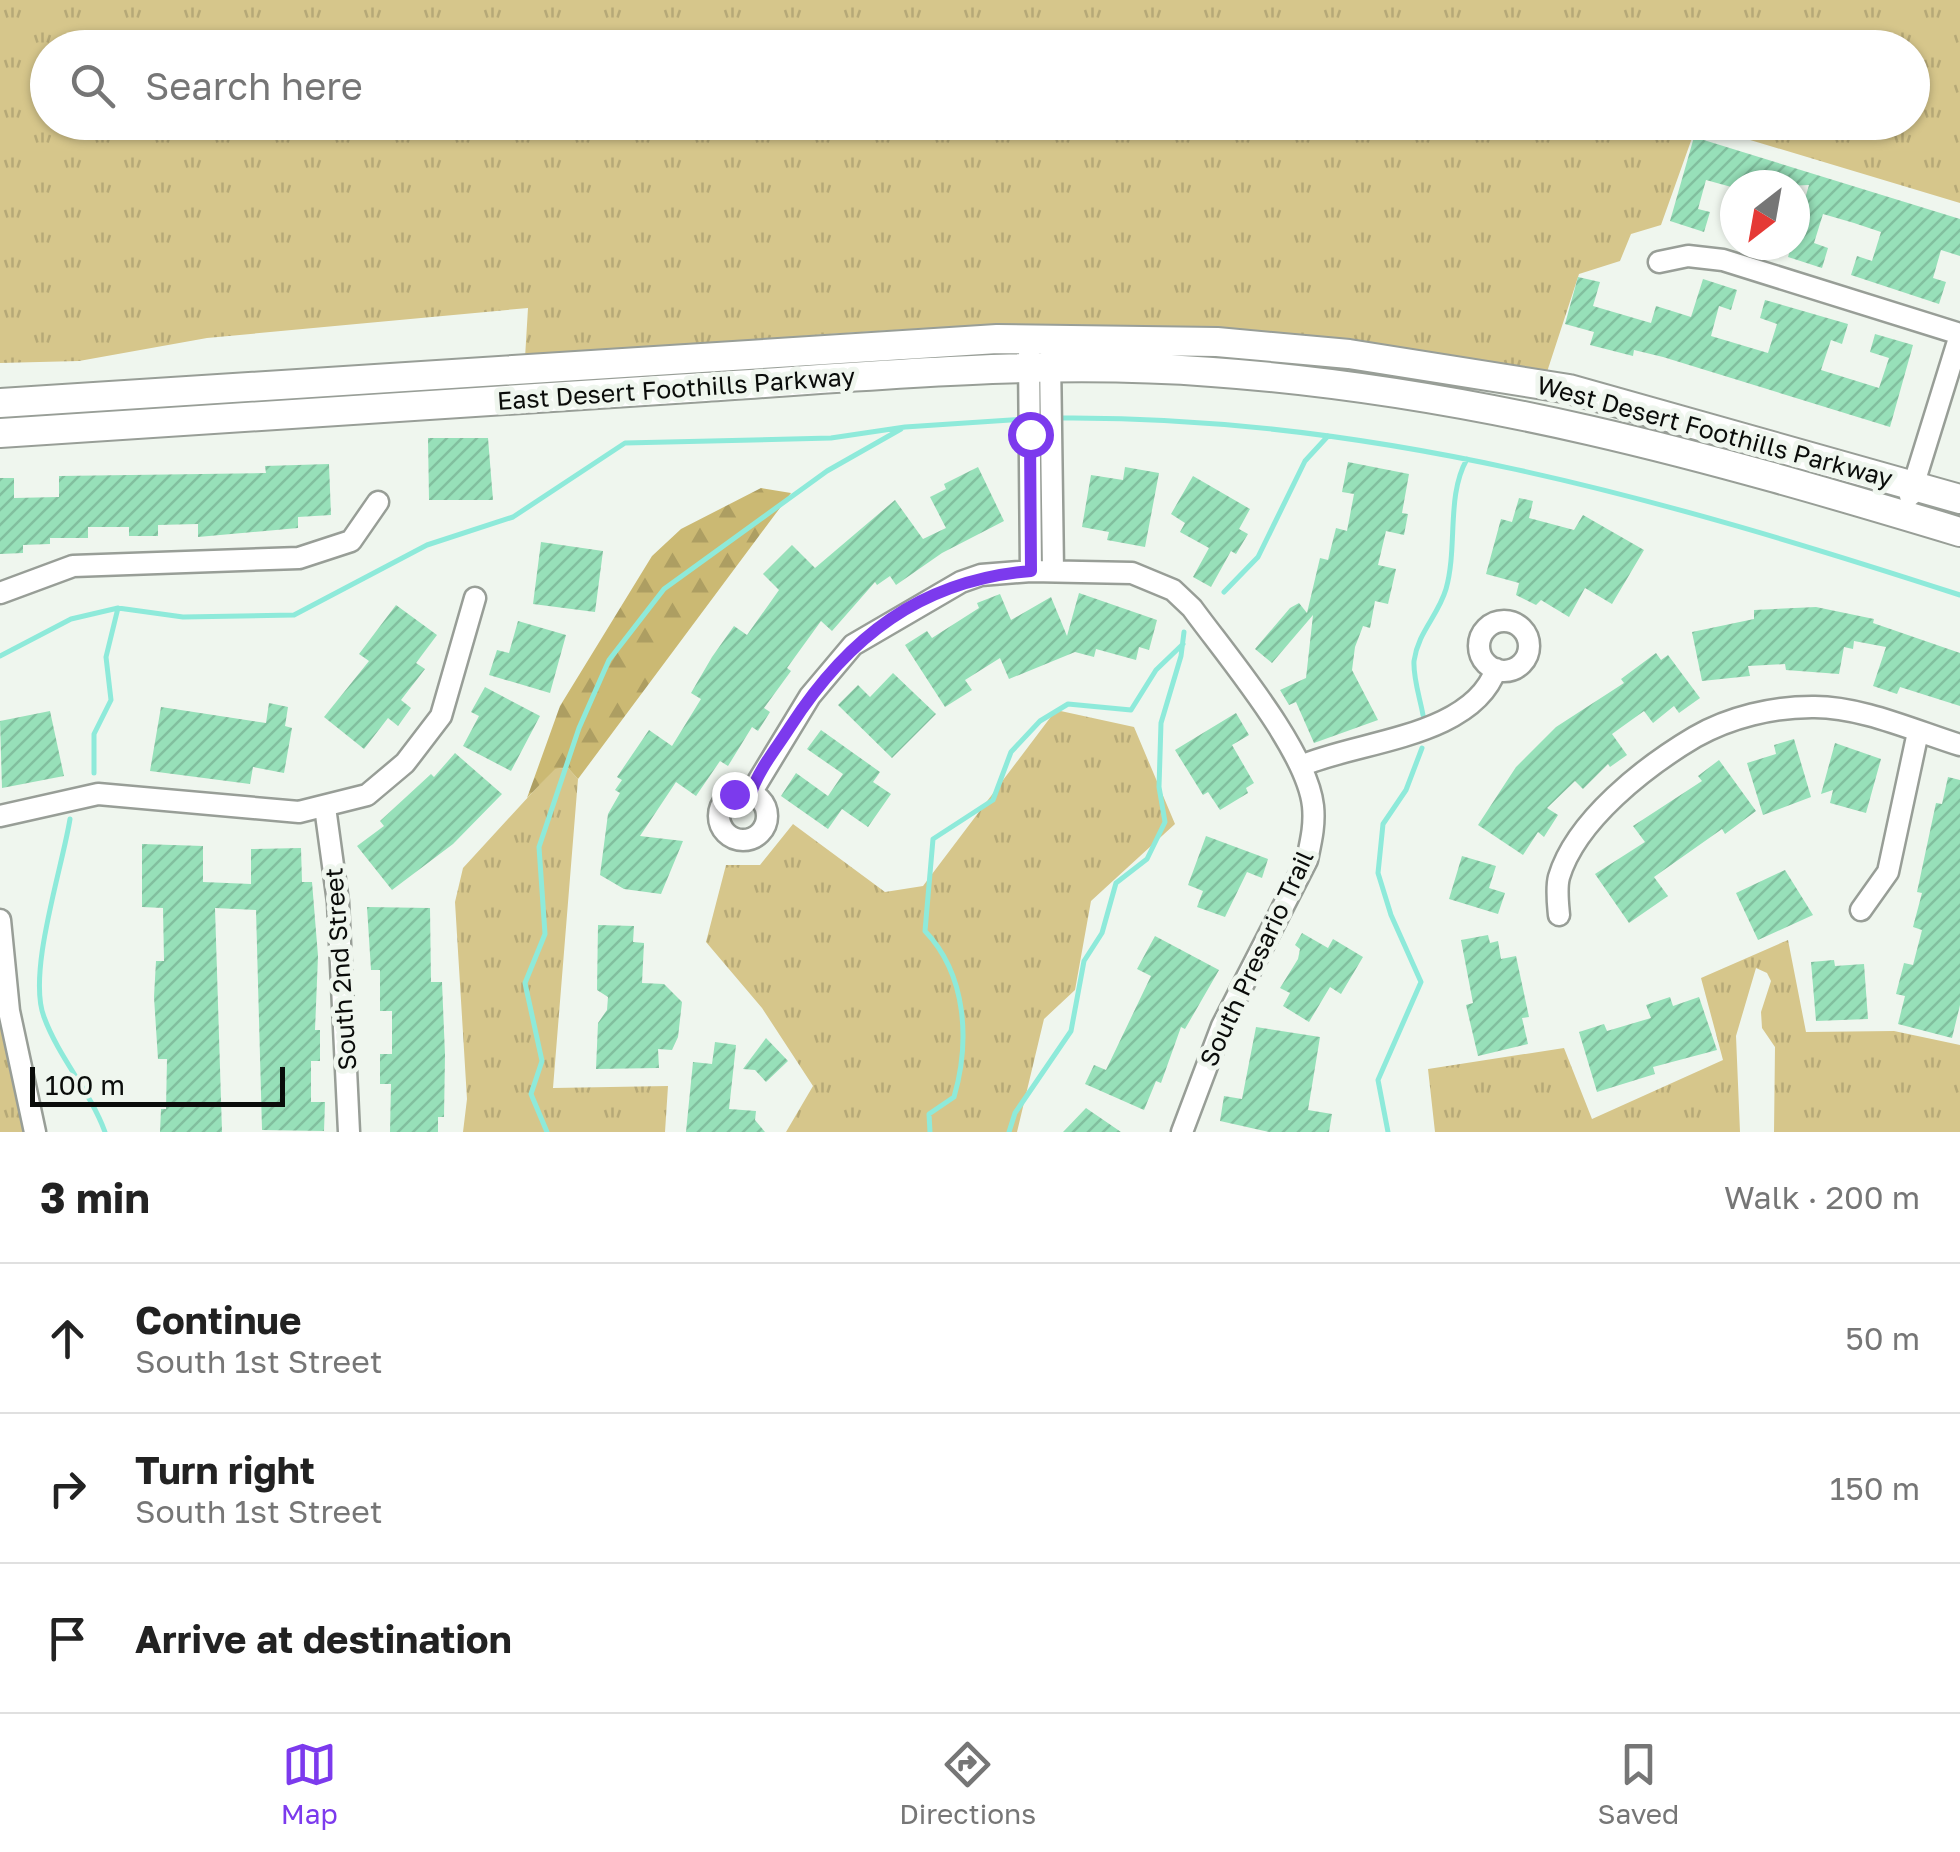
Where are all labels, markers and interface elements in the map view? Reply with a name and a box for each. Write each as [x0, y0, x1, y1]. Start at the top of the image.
search box [30, 30, 1930, 140]
icon: search [65, 58, 120, 113]
text: Search here [145, 63, 363, 108]
north arrow [1720, 170, 1810, 260]
street label: East Desert Foothills Parkway [496, 360, 856, 416]
street label: West Desert Foothills Parkway [1534, 369, 1896, 493]
route start [1008, 412, 1054, 458]
route end [712, 772, 758, 818]
street label: South Presario Trail [1192, 845, 1320, 1071]
street label: South 2nd Street [317, 867, 363, 1071]
scale bar [30, 1062, 285, 1106]
text: 100 m [45, 1068, 125, 1101]
text: 3 min [40, 1172, 150, 1222]
text: Walk · 200 m [1724, 1178, 1920, 1216]
text: Continue [135, 1297, 301, 1342]
icon: ahead [40, 1311, 95, 1366]
text: 50 m [1845, 1319, 1920, 1357]
text: South 1st Street [135, 1342, 383, 1380]
text: Turn right [135, 1447, 315, 1492]
icon: right [40, 1461, 95, 1516]
text: 150 m [1830, 1469, 1920, 1507]
text: South 1st Street [135, 1492, 383, 1530]
icon: arrive [40, 1611, 95, 1666]
text: Arrive at destination [135, 1616, 512, 1661]
tab: Map [281, 1737, 338, 1830]
tab: Directions [899, 1737, 1036, 1830]
tab: Saved [1597, 1737, 1679, 1830]

